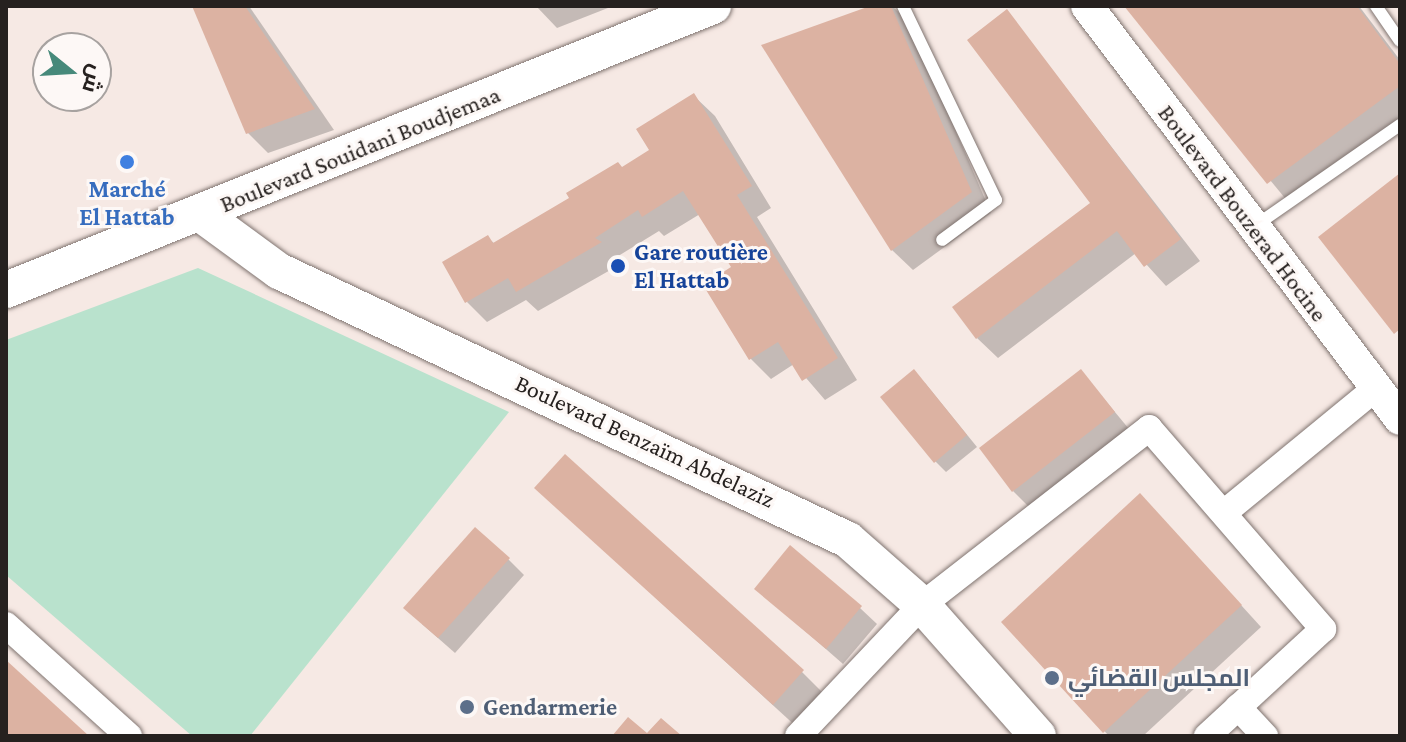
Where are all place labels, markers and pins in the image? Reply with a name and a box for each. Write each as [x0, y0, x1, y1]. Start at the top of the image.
marker: Marché El Hattab [118, 153, 136, 171]
place label: Marché El Hattab [79, 175, 175, 231]
place label: Gare routière El Hattab [634, 238, 768, 294]
marker: Gare routière El Hattab [609, 257, 627, 275]
place label: المجلس القضائي [1068, 664, 1250, 692]
marker: المجلس القضائي [1043, 669, 1061, 687]
place label: Gendarmerie [483, 693, 617, 721]
marker: Gendarmerie [458, 698, 476, 716]

